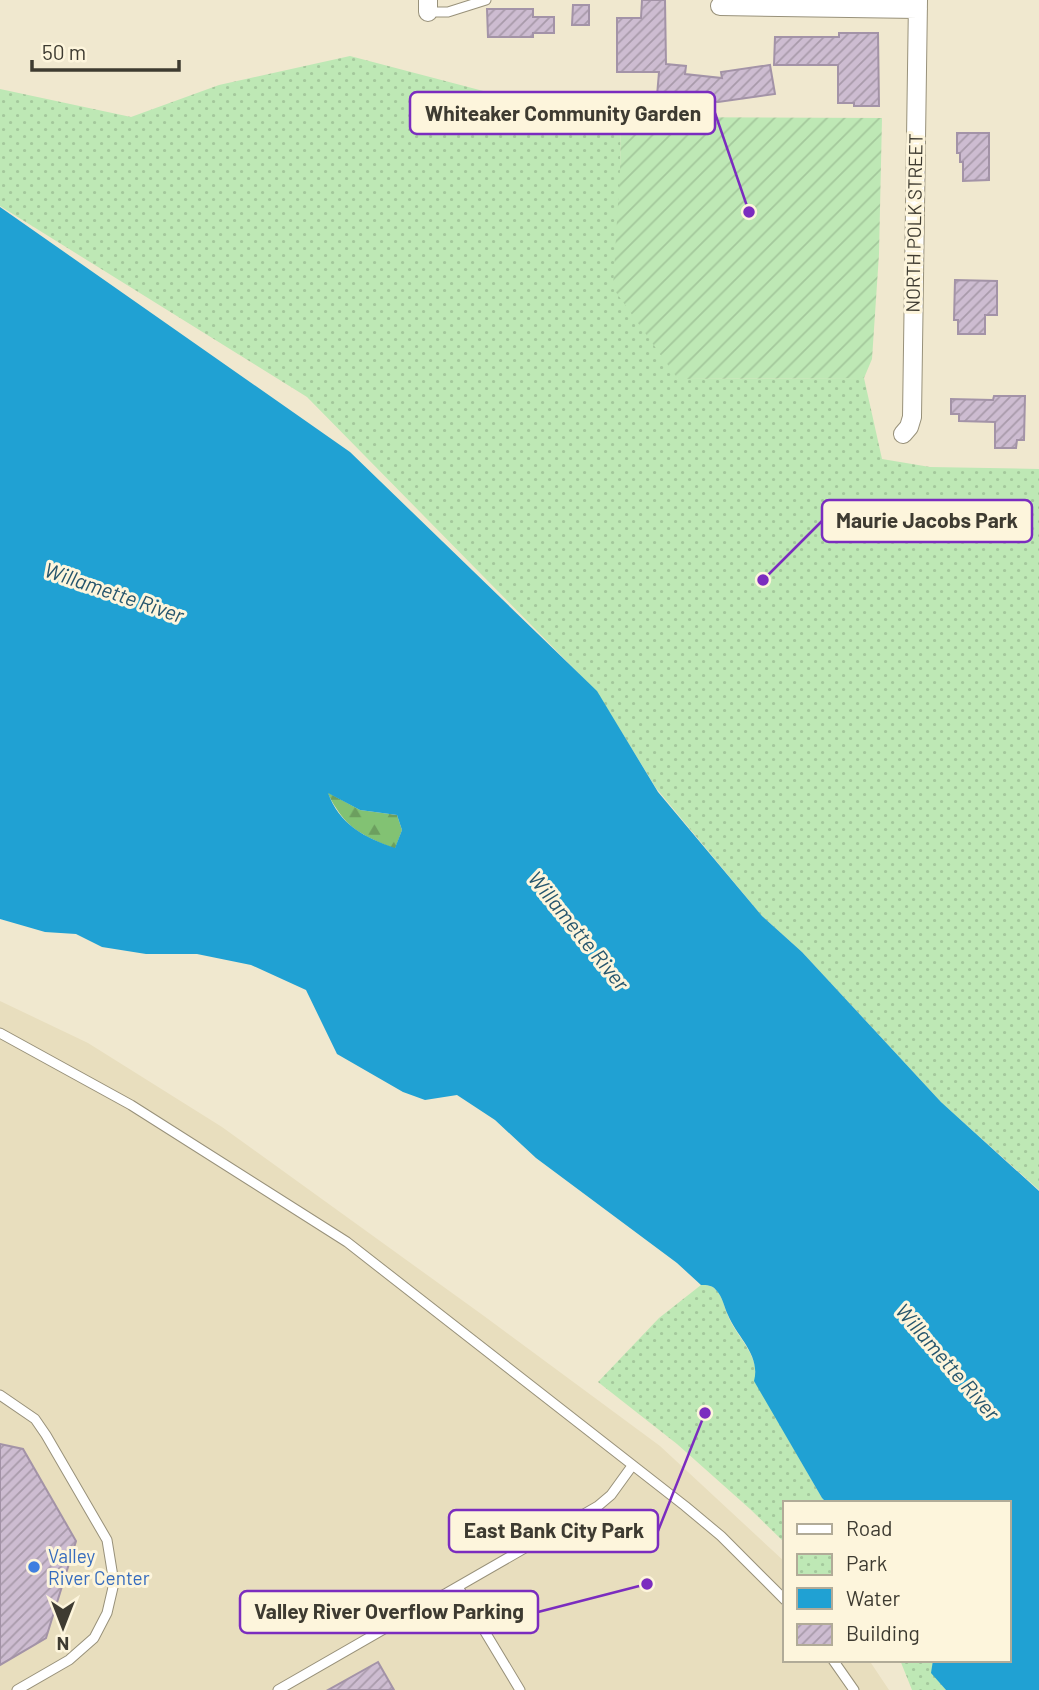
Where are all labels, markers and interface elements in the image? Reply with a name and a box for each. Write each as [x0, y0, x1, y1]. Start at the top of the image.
scale bar [32, 28, 178, 72]
text: 50 m [42, 39, 86, 64]
callout: Whiteaker Community Garden [410, 92, 715, 134]
text: Whiteaker Community Garden [425, 100, 701, 125]
street label: NORTH POLK STREET [900, 133, 927, 313]
callout: Maurie Jacobs Park [822, 500, 1032, 542]
text: Maurie Jacobs Park [836, 507, 1018, 532]
water label: Willamette River [42, 556, 188, 627]
water label: Willamette River [524, 866, 635, 995]
water label: Willamette River [891, 1298, 1006, 1425]
legend [783, 1501, 1011, 1662]
callout: East Bank City Park [449, 1510, 658, 1552]
text: Road [846, 1515, 892, 1540]
text: East Bank City Park [464, 1517, 644, 1542]
place label: Valley River Center [48, 1544, 150, 1589]
text: Park [846, 1550, 887, 1575]
marker: Valley River Center [26, 1559, 42, 1575]
text: Water [846, 1585, 901, 1610]
callout: Valley River Overflow Parking [240, 1591, 538, 1633]
north arrow [28, 1592, 98, 1662]
text: Valley River Overflow Parking [254, 1598, 524, 1623]
text: Building [846, 1620, 920, 1645]
text: N [57, 1633, 69, 1656]

